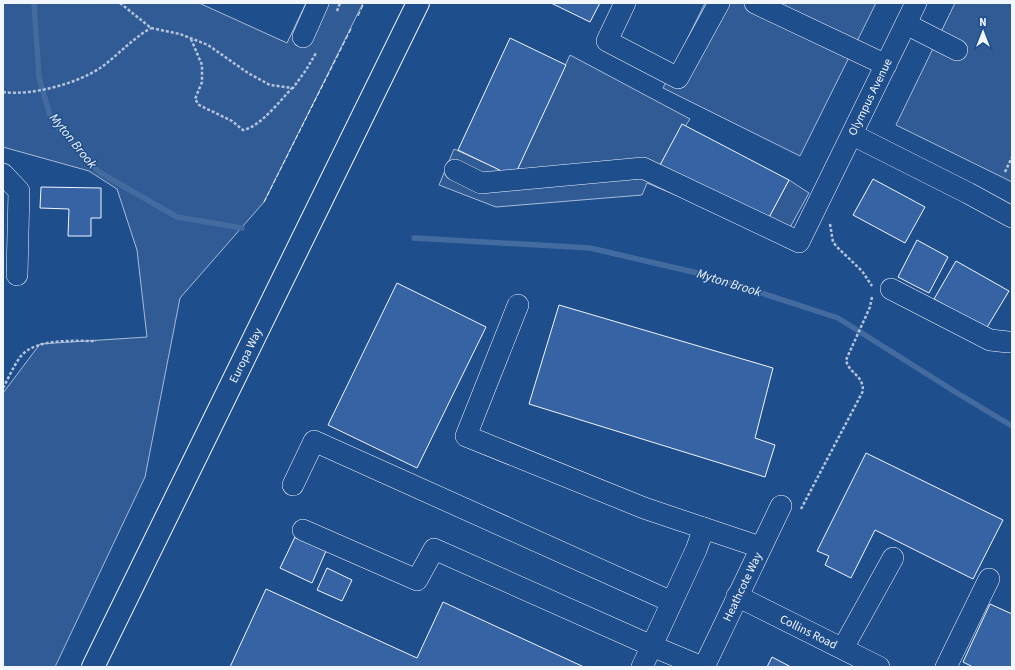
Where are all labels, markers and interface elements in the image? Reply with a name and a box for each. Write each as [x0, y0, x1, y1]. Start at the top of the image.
north arrow [963, 12, 1003, 52]
text: N [979, 15, 987, 30]
street label: Olympus Avenue [844, 55, 896, 138]
water label: Myton Brook [45, 110, 101, 173]
water label: Myton Brook [695, 265, 764, 302]
street label: Europa Way [225, 325, 266, 386]
street label: Heathcote Way [719, 549, 766, 624]
street label: Collins Road [777, 610, 840, 653]

